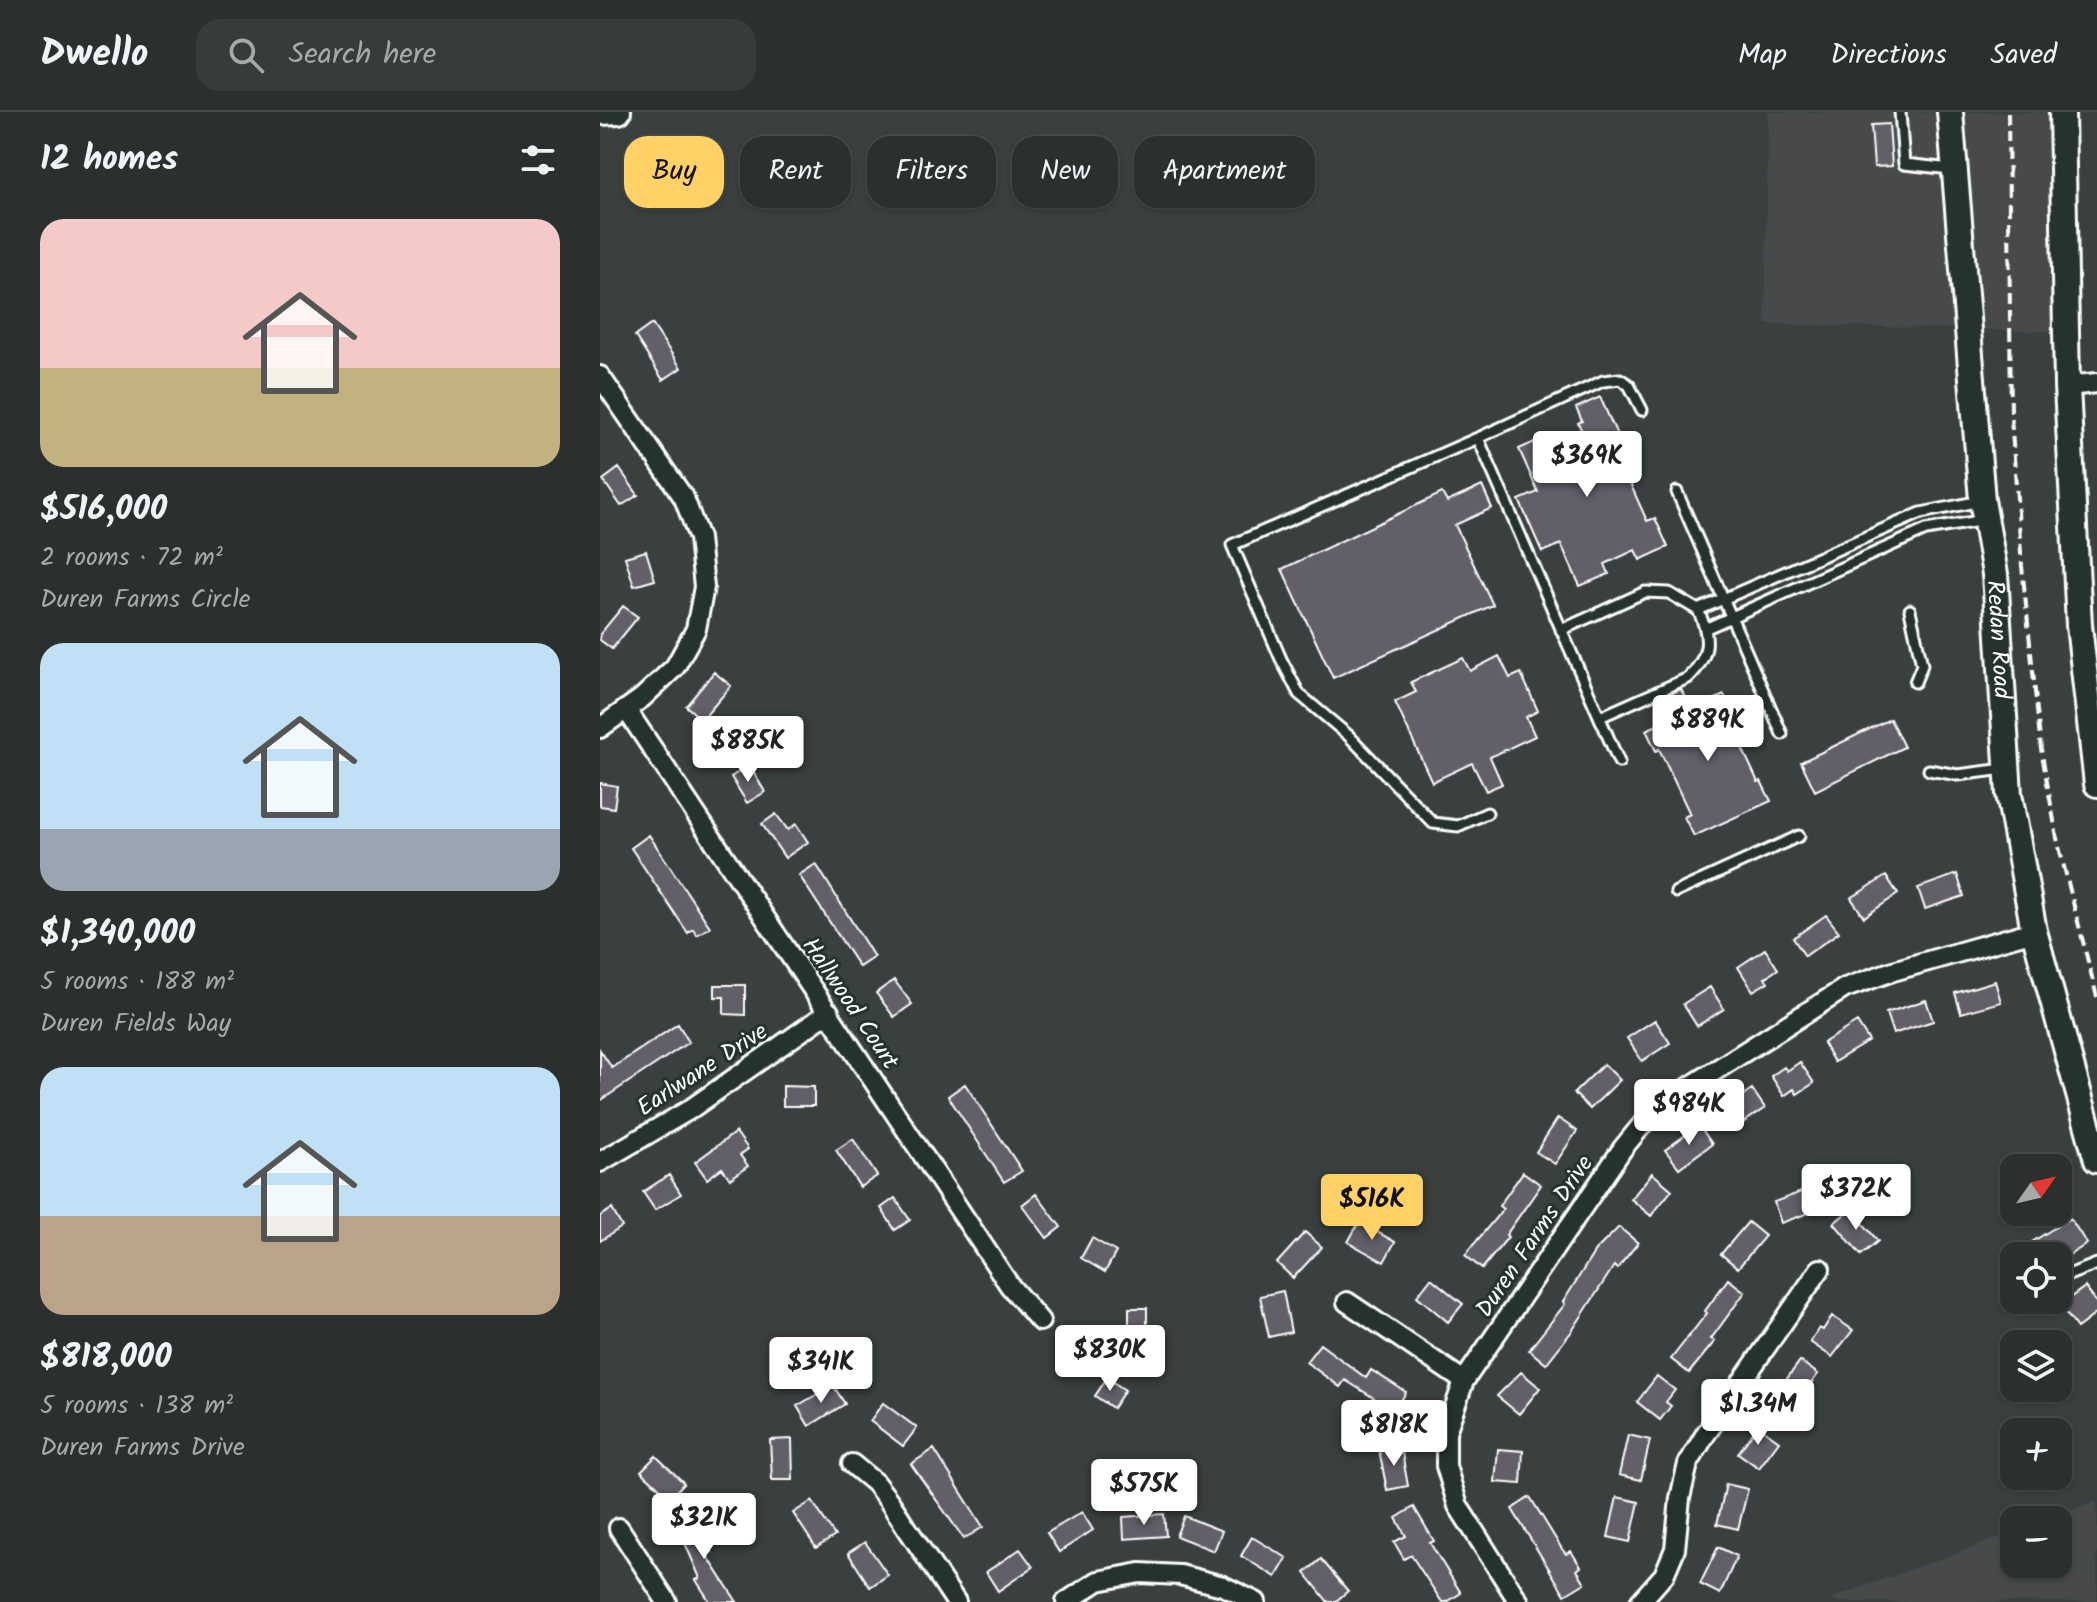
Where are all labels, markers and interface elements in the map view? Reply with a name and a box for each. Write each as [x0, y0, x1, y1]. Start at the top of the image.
search box [196, 19, 756, 91]
text: Dwello [40, 25, 148, 85]
text: Search here [288, 31, 436, 79]
icon: search [224, 33, 268, 77]
text: Map [1738, 33, 1787, 78]
text: Directions [1831, 33, 1947, 78]
text: Saved [1991, 33, 2057, 78]
text: 12 homes [40, 133, 178, 187]
chip: Buy [624, 136, 724, 208]
chip: Rent [740, 136, 851, 208]
chip: Filters [867, 136, 996, 208]
chip: New [1012, 136, 1118, 208]
chip: Apartment [1134, 136, 1315, 208]
icon: filters [516, 138, 560, 182]
icon: home [228, 271, 372, 415]
pin: $369K [1531, 431, 1643, 499]
text: $369K [1551, 436, 1623, 478]
text: $516,000 [40, 483, 167, 537]
text: 2 rooms · 72 m² [40, 537, 223, 579]
text: Duren Farms Circle [40, 579, 250, 621]
street label: Redan Road [1974, 579, 2021, 701]
icon: home [228, 695, 372, 839]
pin: $889K [1652, 695, 1764, 763]
text: $889K [1671, 700, 1745, 742]
pin: $885K [692, 716, 804, 784]
text: $885K [711, 721, 785, 763]
text: $1,340,000 [40, 907, 195, 961]
street label: Hallwood Court [791, 930, 909, 1079]
text: 5 rooms · 188 m² [40, 961, 234, 1003]
text: Duren Fields Way [40, 1003, 231, 1045]
street label: Earlwane Drive [629, 1013, 776, 1127]
pin: $984K [1633, 1079, 1745, 1147]
text: $984K [1652, 1084, 1726, 1126]
icon: home [228, 1119, 372, 1263]
street label: Duren Farms Drive [1466, 1147, 1604, 1326]
north arrow [2000, 1154, 2072, 1226]
map controls [2000, 1154, 2072, 1578]
pin: $372K [1800, 1164, 1912, 1232]
text: $372K [1820, 1169, 1892, 1211]
pin: $516K [1316, 1174, 1428, 1242]
text: $516K [1339, 1179, 1405, 1221]
button: locate [2000, 1242, 2072, 1314]
pin: $830K [1054, 1325, 1166, 1393]
text: $830K [1073, 1330, 1147, 1372]
button: layers [2000, 1330, 2072, 1402]
text: $818,000 [40, 1331, 172, 1385]
pin: $341K [765, 1337, 877, 1405]
text: $341K [787, 1342, 855, 1384]
pin: $1.34M [1693, 1379, 1823, 1447]
text: $1.34M [1719, 1384, 1797, 1426]
text: 5 rooms · 138 m² [40, 1385, 233, 1427]
pin: $818K [1338, 1400, 1450, 1468]
text: $818K [1359, 1405, 1429, 1447]
button: + [2000, 1418, 2072, 1490]
text: Duren Farms Drive [40, 1427, 245, 1469]
pin: $575K [1088, 1459, 1200, 1527]
text: $575K [1109, 1464, 1179, 1506]
pin: $321K [648, 1493, 760, 1561]
text: $321K [670, 1498, 738, 1540]
button: − [2000, 1506, 2072, 1578]

